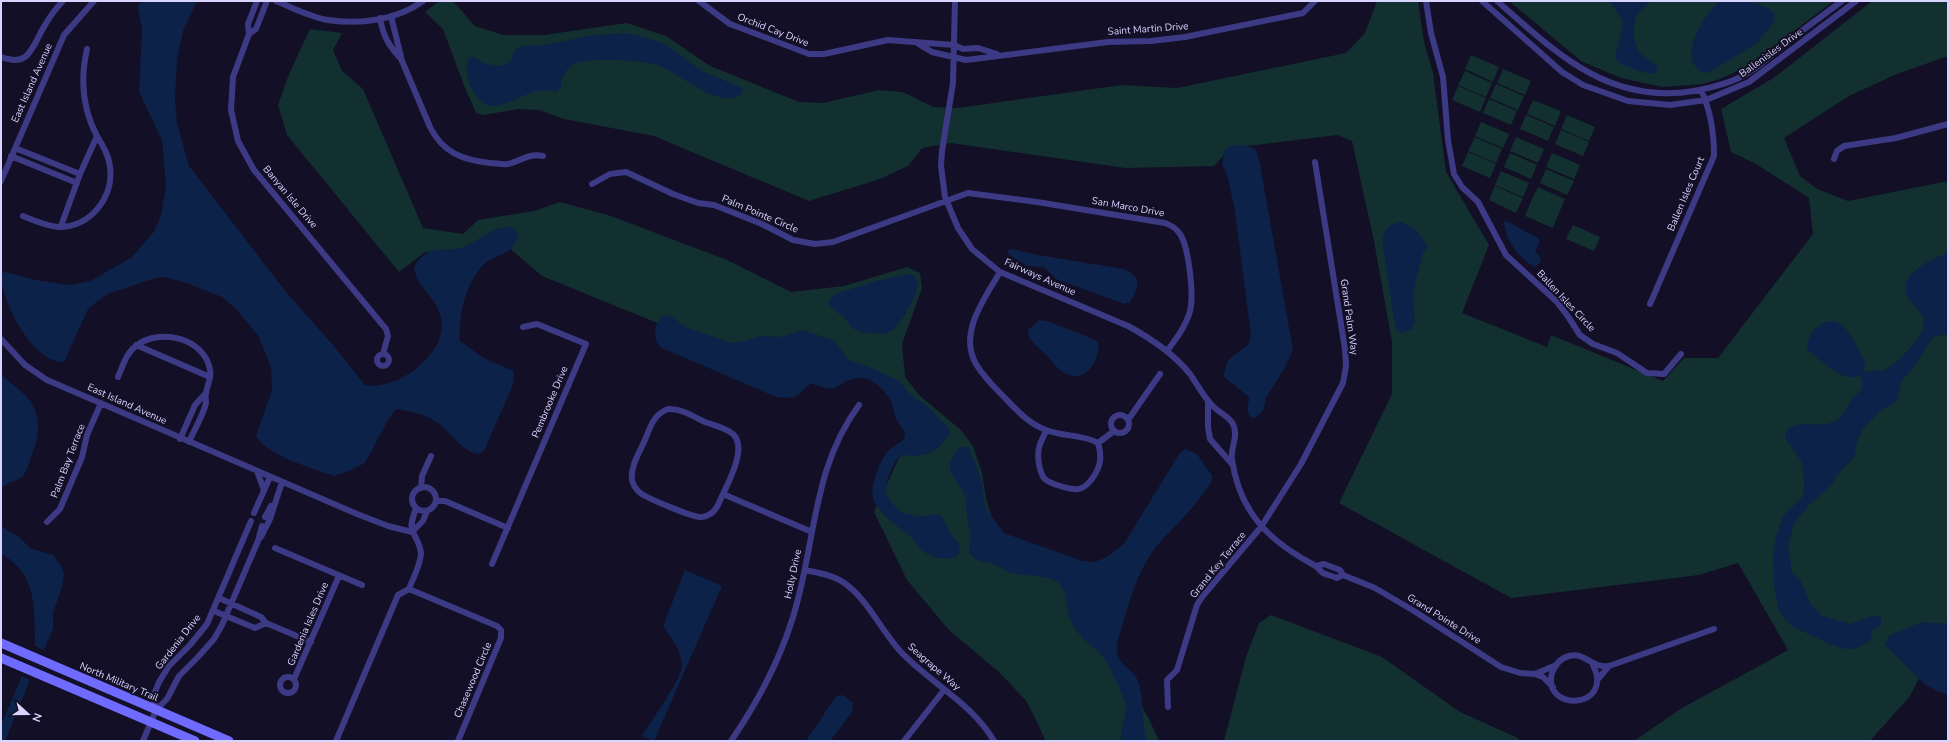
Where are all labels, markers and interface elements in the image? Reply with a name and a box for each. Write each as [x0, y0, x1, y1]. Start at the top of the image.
street label: Orchid Cay Drive [735, 10, 811, 50]
street label: Saint Martin Drive [1107, 19, 1189, 39]
street label: Ballenisles Drive [1736, 25, 1806, 81]
street label: East Island Avenue [8, 41, 56, 125]
street label: Ballen Isles Court [1664, 154, 1708, 233]
street label: Banyan Isle Drive [260, 163, 320, 231]
street label: Palm Pointe Circle [720, 192, 800, 236]
street label: San Marco Drive [1091, 194, 1165, 220]
street label: Fairways Avenue [1002, 255, 1078, 299]
street label: Ballen Isles Circle [1534, 267, 1598, 335]
street label: Grand Palm Way [1337, 278, 1361, 357]
street label: Pembrooke Drive [529, 364, 571, 440]
street label: East Island Avenue [85, 380, 169, 428]
street label: Palm Bay Terrace [47, 422, 89, 500]
street label: Grand Key Terrace [1187, 529, 1249, 601]
street label: Holly Drive [781, 548, 805, 600]
street label: Gardenia Isles Drive [284, 580, 332, 668]
street label: Grand Pointe Drive [1404, 591, 1484, 647]
street label: Gardenia Drive [152, 611, 204, 673]
street label: Chasewood Circle [451, 640, 495, 720]
street label: Seagrape Way [904, 640, 964, 694]
street label: North Military Trail [77, 659, 161, 705]
north arrow [8, 694, 48, 734]
text: N [28, 711, 45, 724]

